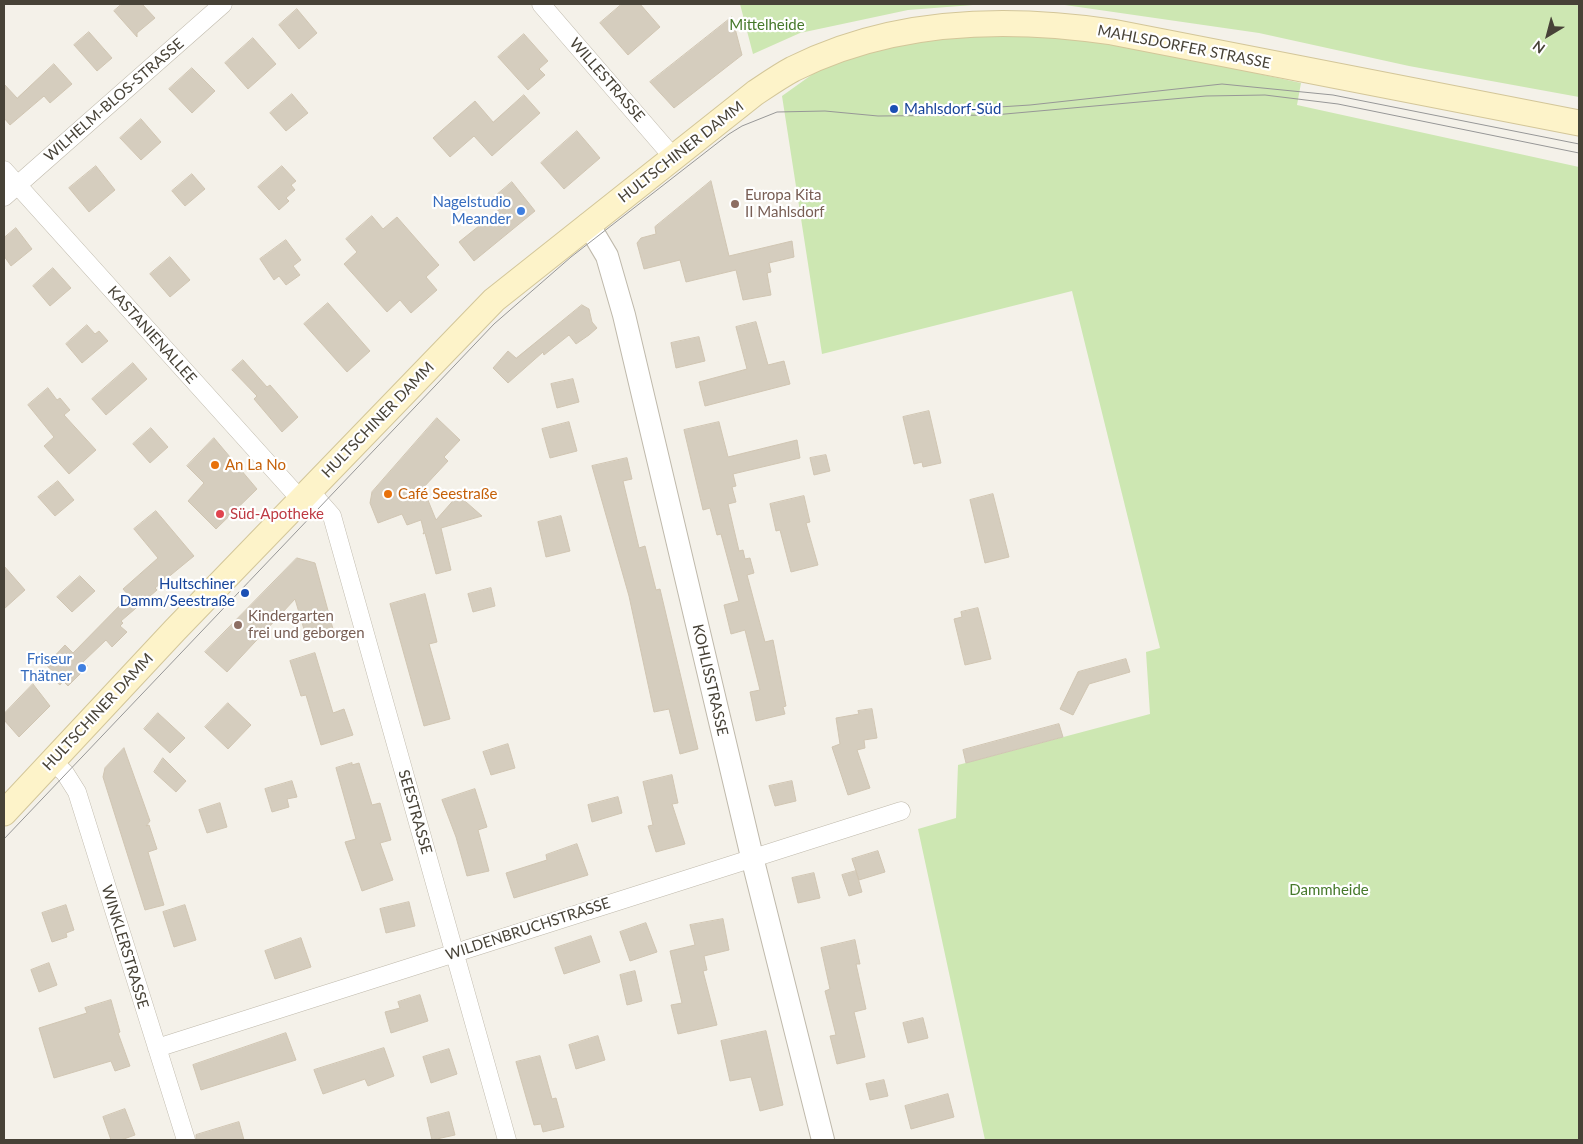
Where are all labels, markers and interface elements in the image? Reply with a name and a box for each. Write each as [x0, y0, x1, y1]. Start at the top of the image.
north arrow [1523, 10, 1573, 60]
park label: Mittelheide [729, 16, 805, 34]
street label: MAHLSDORFER STRASSE [1096, 21, 1272, 73]
street label: WILLESTRASSE [566, 34, 648, 126]
street label: WILHELM-BLOS-STRASSE [41, 35, 187, 165]
text: N [1529, 37, 1548, 57]
street label: HULTSCHINER DAMM [615, 98, 747, 206]
place label: Mahlsdorf-Süd [904, 100, 1001, 118]
marker: Mahlsdorf-Süd [888, 103, 900, 115]
place label: Europa Kita II Mahlsdorf [745, 186, 824, 221]
place label: Nagelstudio Meander [432, 193, 511, 228]
marker: Europa Kita II Mahlsdorf [729, 198, 741, 210]
marker: Nagelstudio Meander [515, 205, 527, 217]
street label: KASTANIENALLEE [104, 283, 200, 387]
street label: HULTSCHINER DAMM [318, 358, 438, 482]
place label: An La No [225, 456, 286, 474]
marker: An La No [209, 459, 221, 471]
place label: Café Seestraße [398, 485, 497, 503]
marker: Café Seestraße [382, 488, 394, 500]
place label: Süd-Apotheke [230, 505, 324, 523]
marker: Süd-Apotheke [214, 508, 226, 520]
place label: Hultschiner Damm/Seestraße [120, 575, 235, 610]
marker: Hultschiner Damm/Seestraße [239, 587, 251, 599]
place label: Kindergarten frei und geborgen [248, 607, 365, 642]
marker: Kindergarten frei und geborgen [232, 619, 244, 631]
street label: KOHLISSTRASSE [688, 622, 732, 738]
place label: Friseur Thätner [20, 650, 72, 685]
street label: HULTSCHINER DAMM [39, 650, 157, 774]
marker: Friseur Thätner [76, 662, 88, 674]
street label: SEESTRASSE [394, 768, 436, 856]
park label: Dammheide [1289, 881, 1369, 899]
street label: WINKLERSTRASSE [98, 883, 152, 1011]
street label: WILDENBRUCHSTRASSE [443, 894, 613, 964]

